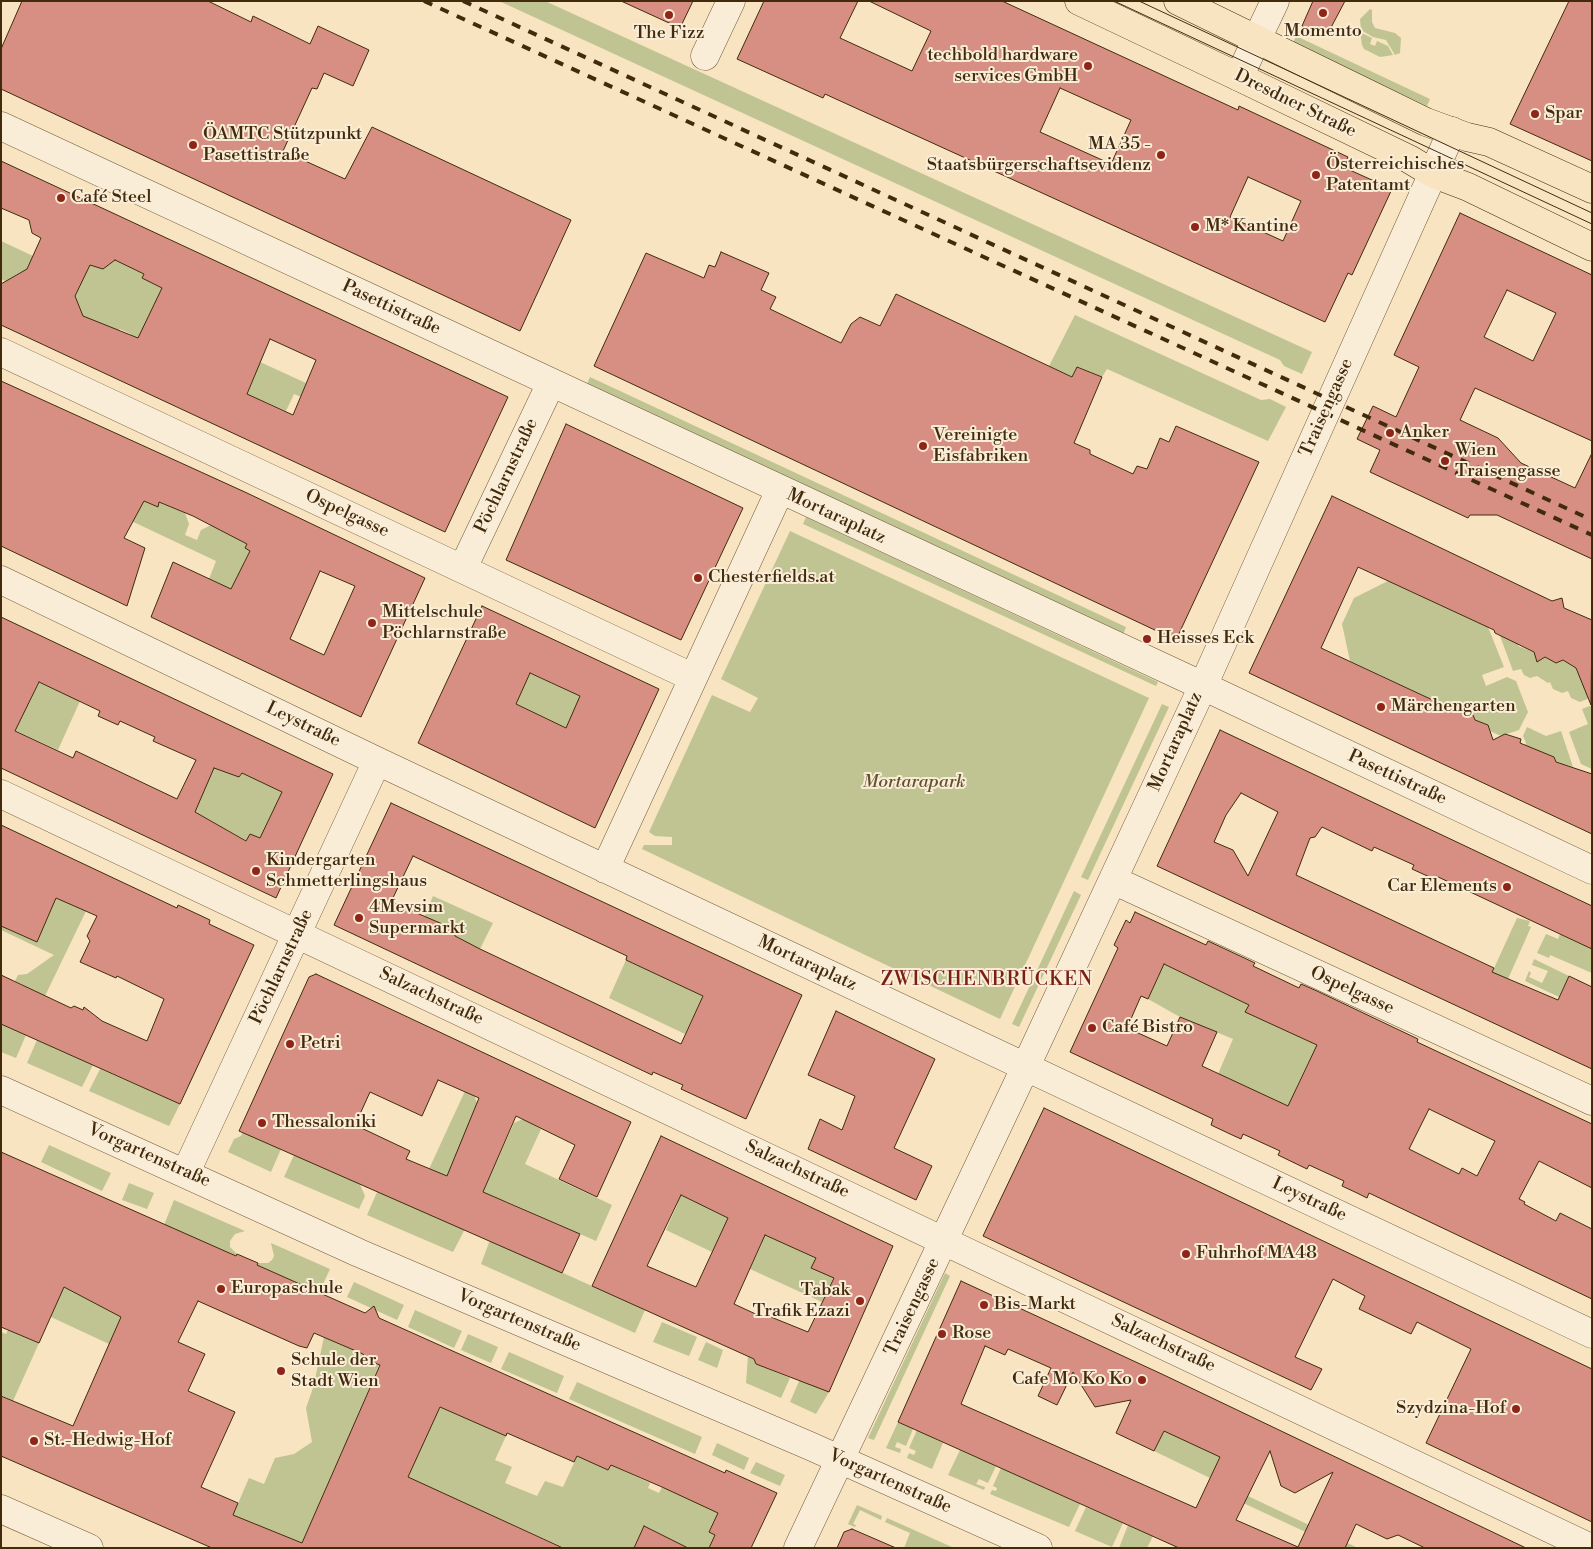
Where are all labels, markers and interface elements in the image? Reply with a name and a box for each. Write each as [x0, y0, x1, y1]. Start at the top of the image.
marker: Momento [1317, 7, 1329, 19]
marker: The Fizz [663, 9, 675, 21]
place label: Momento [1284, 21, 1362, 43]
place label: The Fizz [634, 23, 704, 45]
place label: techbold hardware services GmbH [927, 45, 1078, 88]
marker: techbold hardware services GmbH [1082, 60, 1094, 72]
street label: Dresdner Straße [1231, 65, 1359, 143]
place label: Spar [1545, 103, 1583, 125]
marker: Spar [1529, 108, 1541, 120]
place label: ÖAMTC Stützpunkt Pasettistraße [203, 124, 362, 166]
place label: MA 35 - Staatsbürgerschaftsevidenz [927, 134, 1151, 176]
marker: ÖAMTC Stützpunkt Pasettistraße [187, 139, 199, 151]
marker: MA 35 - Staatsbürgerschaftsevidenz [1155, 149, 1167, 161]
place label: Österreichisches Patentamt [1326, 154, 1464, 196]
marker: Österreichisches Patentamt [1310, 169, 1322, 181]
place label: Café Steel [71, 187, 151, 209]
marker: Café Steel [55, 192, 67, 204]
place label: M* Kantine [1205, 216, 1298, 238]
marker: M* Kantine [1189, 221, 1201, 233]
street label: Pasettistraße [338, 276, 444, 340]
street label: Traisengasse [1296, 355, 1358, 461]
street label: Pöchlarnstraße [471, 415, 543, 537]
place label: Anker [1400, 422, 1449, 444]
place label: Vereinigte Eisfabriken [933, 425, 1028, 468]
marker: Anker [1384, 427, 1396, 439]
marker: Vereinigte Eisfabriken [917, 440, 929, 452]
place label: Wien Traisengasse [1455, 440, 1561, 482]
marker: Wien Traisengasse [1439, 455, 1451, 467]
street label: Ospelgasse [302, 485, 392, 543]
street label: Mortaraplatz [783, 485, 889, 549]
place label: Chesterfields.at [708, 567, 835, 589]
marker: Chesterfields.at [692, 572, 704, 584]
place label: Mittelschule Pöchlarnstraße [382, 602, 507, 644]
marker: Mittelschule Pöchlarnstraße [366, 617, 378, 629]
place label: Heisses Eck [1157, 628, 1254, 650]
marker: Heisses Eck [1141, 633, 1153, 645]
street label: Mortaraplatz [1144, 689, 1208, 795]
place label: Märchengarten [1391, 696, 1516, 718]
street label: Leystraße [262, 698, 344, 752]
marker: Märchengarten [1375, 701, 1387, 713]
street label: Pasettistraße [1344, 746, 1450, 810]
park label: Mortarapark [863, 772, 965, 794]
place label: Kindergarten Schmetterlingshaus [266, 850, 427, 892]
marker: Kindergarten Schmetterlingshaus [250, 865, 262, 877]
place label: Car Elements [1387, 876, 1497, 898]
marker: Car Elements [1501, 881, 1513, 893]
place label: 4Mevsim Supermarkt [369, 897, 465, 940]
street label: Pöchlarnstraße [246, 906, 318, 1028]
marker: 4Mevsim Supermarkt [353, 912, 365, 924]
street label: Mortaraplatz [754, 932, 860, 996]
street label: Ospelgasse [1307, 962, 1397, 1020]
street label: Salzachstraße [375, 963, 487, 1031]
district label: ZWISCHENBRÜCKEN [879, 969, 1095, 991]
place label: Café Bistro [1102, 1017, 1193, 1039]
marker: Café Bistro [1086, 1022, 1098, 1034]
place label: Petri [300, 1033, 341, 1055]
marker: Petri [284, 1038, 296, 1050]
place label: Thessaloniki [272, 1112, 376, 1134]
marker: Thessaloniki [256, 1117, 268, 1129]
street label: Vorgartenstraße [84, 1119, 214, 1193]
street label: Salzachstraße [741, 1136, 853, 1204]
street label: Leystraße [1268, 1173, 1350, 1227]
place label: Fuhrhof MA48 [1196, 1243, 1317, 1265]
marker: Fuhrhof MA48 [1180, 1248, 1192, 1260]
street label: Traisengasse [881, 1255, 945, 1359]
place label: Europaschule [231, 1278, 343, 1300]
place label: Tabak Trafik Ezazi [752, 1280, 850, 1322]
marker: Europaschule [215, 1283, 227, 1295]
street label: Vorgartenstraße [454, 1285, 584, 1357]
place label: Bis-Markt [994, 1294, 1076, 1316]
marker: Tabak Trafik Ezazi [854, 1295, 866, 1307]
marker: Bis-Markt [978, 1299, 990, 1311]
street label: Salzachstraße [1107, 1310, 1219, 1378]
place label: Rose [952, 1323, 991, 1345]
marker: Rose [936, 1328, 948, 1340]
place label: Schule der Stadt Wien [291, 1350, 379, 1392]
marker: Schule der Stadt Wien [275, 1365, 287, 1377]
place label: Cafe Mo Ko Ko [1012, 1369, 1132, 1391]
marker: Cafe Mo Ko Ko [1136, 1374, 1148, 1386]
place label: Szydzina-Hof [1396, 1398, 1506, 1420]
marker: Szydzina-Hof [1510, 1403, 1522, 1415]
place label: St.-Hedwig-Hof [44, 1430, 171, 1452]
marker: St.-Hedwig-Hof [28, 1435, 40, 1447]
street label: Vorgartenstraße [825, 1445, 955, 1519]

